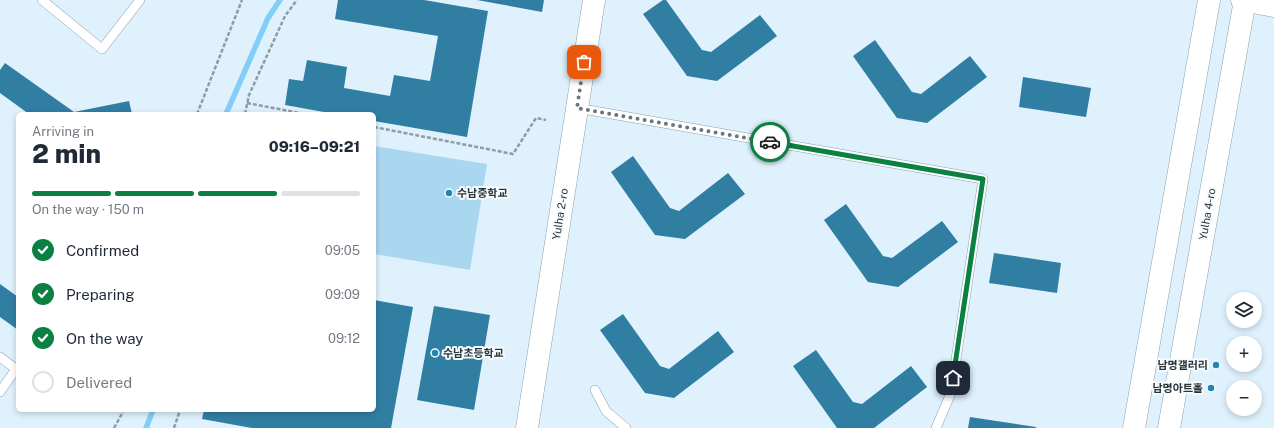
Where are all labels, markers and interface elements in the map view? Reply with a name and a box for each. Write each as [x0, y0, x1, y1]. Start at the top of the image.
pin [567, 45, 601, 79]
icon: bag [573, 51, 595, 73]
courier [750, 122, 790, 162]
text: Arriving in [32, 124, 94, 139]
icon: car [759, 131, 781, 153]
text: 2 min [32, 138, 101, 169]
text: 09:16–09:21 [269, 138, 360, 155]
place label: 수남중학교 [457, 187, 508, 199]
street label: Yulha 2-ro [550, 187, 570, 241]
street label: Yulha 4-ro [1197, 187, 1217, 241]
marker: 수남중학교 [444, 188, 454, 198]
text: On the way · 150 m [32, 202, 144, 217]
icon: check [32, 239, 54, 261]
text: Confirmed [66, 242, 139, 259]
text: 09:05 [325, 243, 360, 258]
icon: check [32, 283, 54, 305]
text: Preparing [66, 286, 135, 303]
text: 09:09 [325, 287, 360, 302]
map controls [1226, 292, 1262, 416]
button: layers [1226, 292, 1262, 328]
icon: check [32, 327, 54, 349]
text: On the way [66, 330, 143, 347]
text: 09:12 [328, 331, 360, 346]
button: + [1226, 336, 1262, 372]
place label: 수남초등학교 [443, 347, 504, 359]
marker: 수남초등학교 [430, 348, 440, 358]
place label: 남명갤러리 [1157, 359, 1208, 371]
marker: 남명갤러리 [1211, 360, 1221, 370]
pin [936, 361, 970, 395]
icon: home [942, 367, 964, 389]
text: Delivered [66, 374, 132, 391]
button: − [1226, 380, 1262, 416]
place label: 남명아트홀 [1152, 382, 1203, 394]
marker: 남명아트홀 [1206, 383, 1216, 393]

